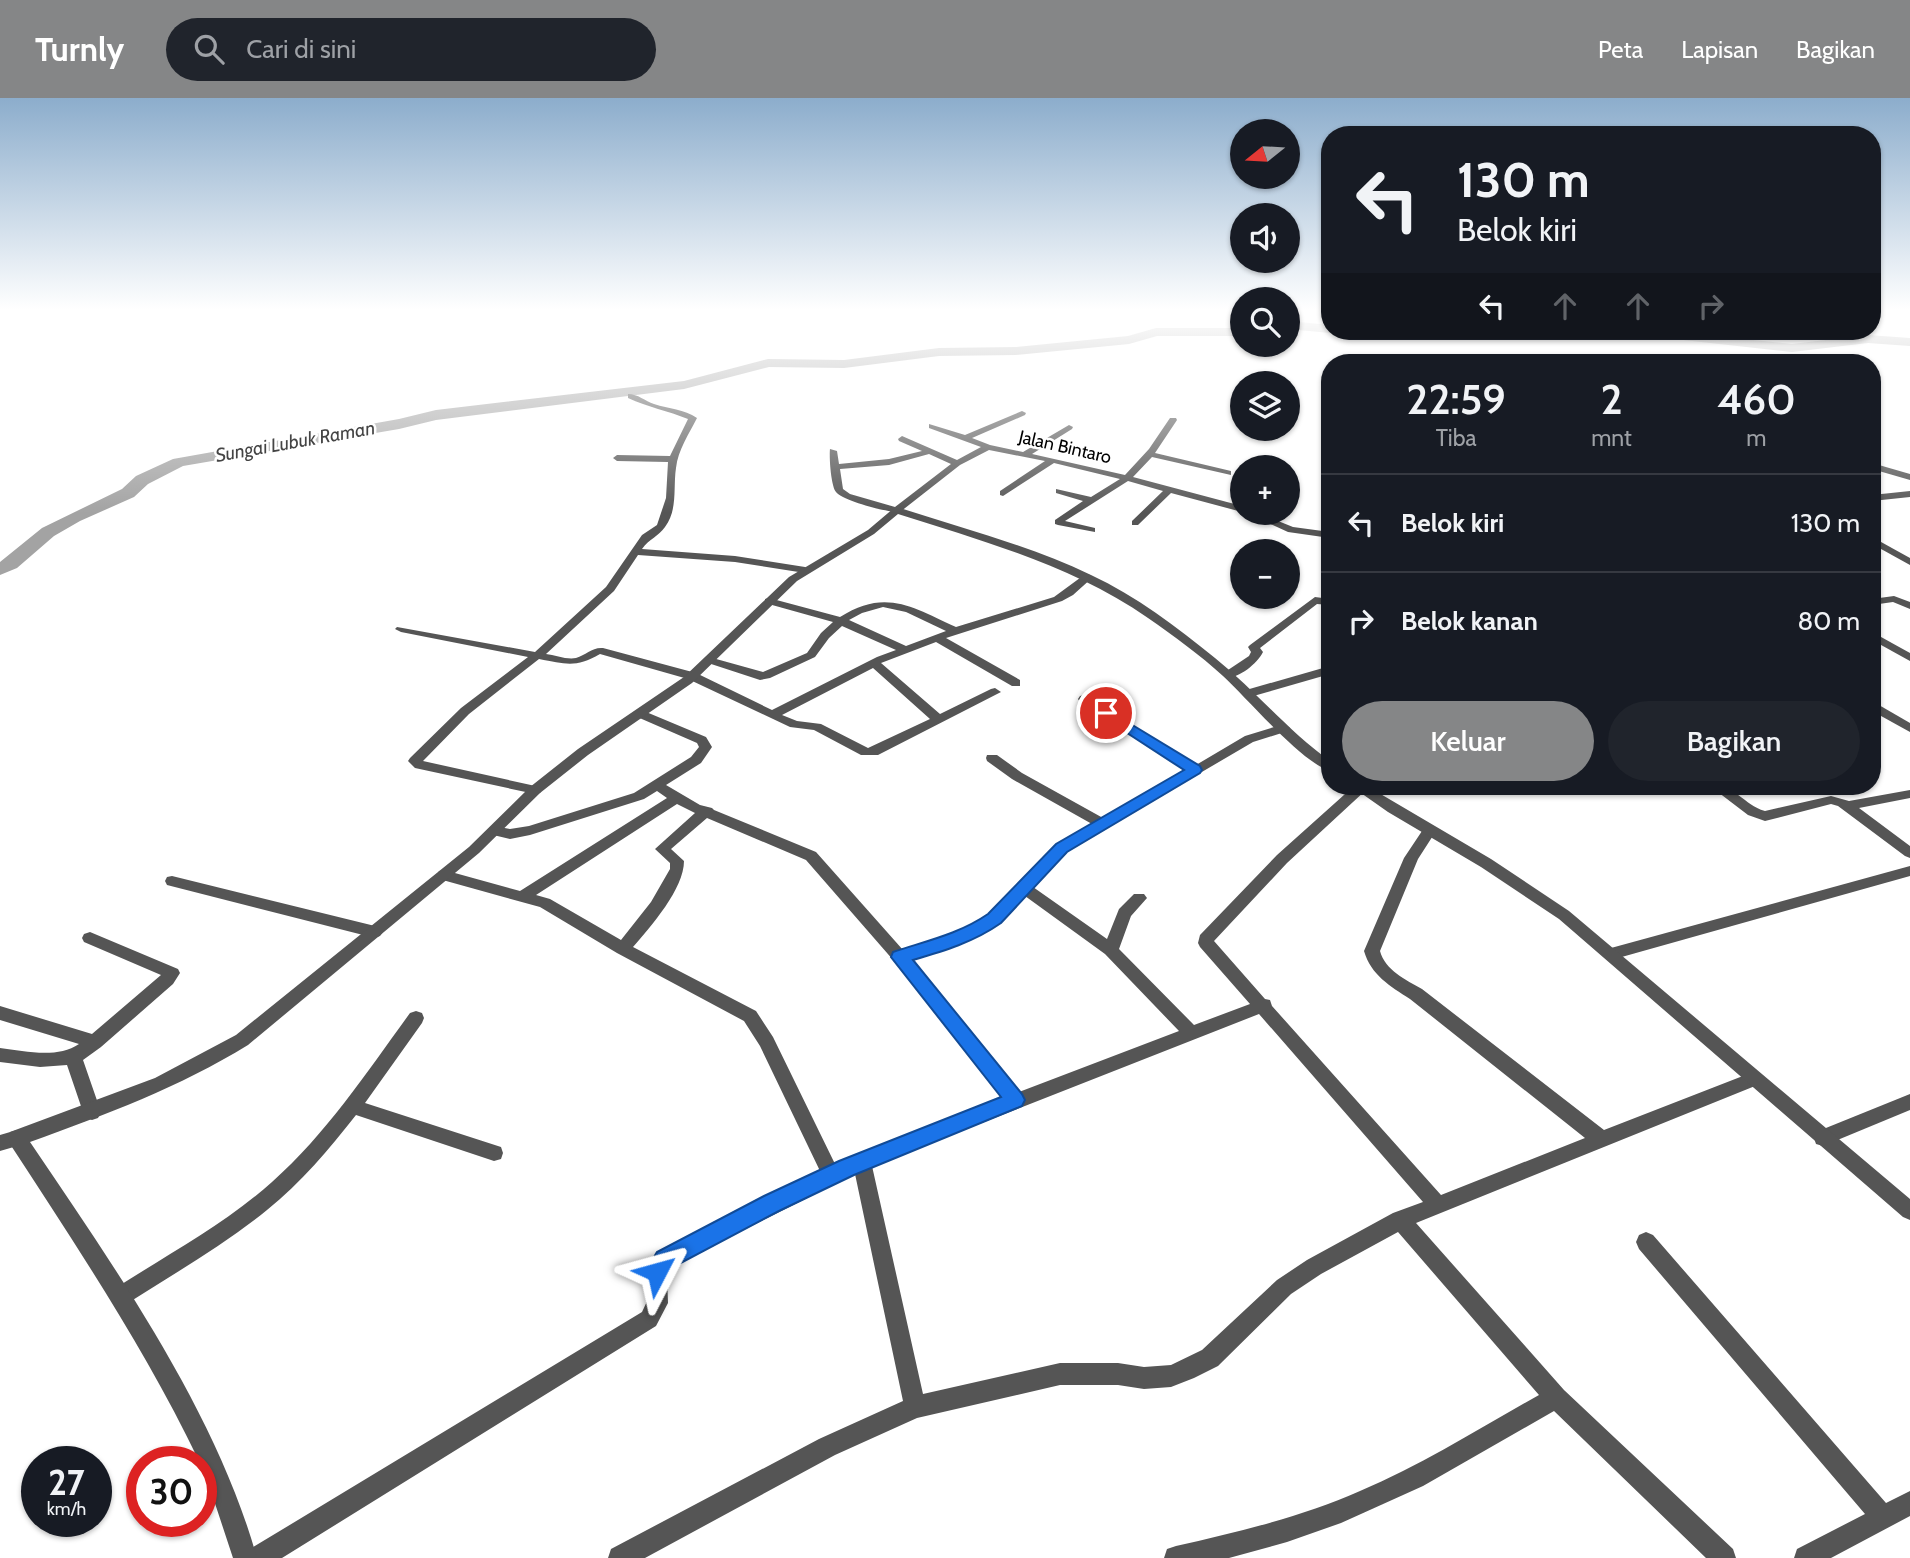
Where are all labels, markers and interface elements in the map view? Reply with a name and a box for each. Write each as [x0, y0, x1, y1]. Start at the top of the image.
search box [166, 18, 656, 81]
text: Turnly [35, 29, 124, 69]
icon: search [190, 30, 228, 68]
text: Cari di sini [246, 33, 356, 65]
text: Peta [1598, 35, 1643, 64]
text: Lapisan [1681, 35, 1758, 64]
text: Bagikan [1796, 35, 1875, 64]
north arrow [1230, 119, 1300, 189]
map controls [1230, 119, 1300, 609]
text: 130 m [1457, 150, 1590, 209]
icon: left [1342, 154, 1433, 245]
button: sound [1230, 203, 1300, 273]
text: Belok kiri [1457, 210, 1577, 249]
button: search [1230, 287, 1300, 357]
icon: left [1473, 287, 1511, 325]
icon: ahead [1546, 287, 1584, 325]
icon: ahead [1619, 287, 1657, 325]
icon: right [1692, 287, 1730, 325]
button: layers [1230, 371, 1300, 441]
text: 22:59 [1406, 373, 1506, 425]
text: 2 [1600, 373, 1623, 425]
text: 460 [1717, 373, 1796, 425]
water label: Sungai Lubuk Raman [214, 416, 377, 467]
text: Tiba [1436, 424, 1476, 452]
text: mnt [1591, 424, 1632, 452]
text: m [1746, 424, 1766, 452]
street label: Jalan Bintaro [1016, 425, 1114, 468]
button: + [1230, 455, 1300, 525]
icon: left [1342, 504, 1380, 542]
text: Belok kiri [1401, 507, 1504, 539]
text: 130 m [1791, 507, 1860, 539]
button: − [1230, 539, 1300, 609]
icon: right [1342, 602, 1380, 640]
text: Belok kanan [1401, 605, 1538, 637]
text: 80 m [1797, 605, 1860, 637]
pin [1076, 683, 1136, 743]
icon: arrive [1087, 694, 1125, 732]
button: Keluar [1342, 701, 1594, 781]
button: Bagikan [1608, 701, 1860, 781]
position arrow [620, 1235, 694, 1309]
speed limit sign: 30 [126, 1446, 217, 1537]
text: 27 [48, 1461, 85, 1504]
text: km/h [47, 1498, 86, 1520]

